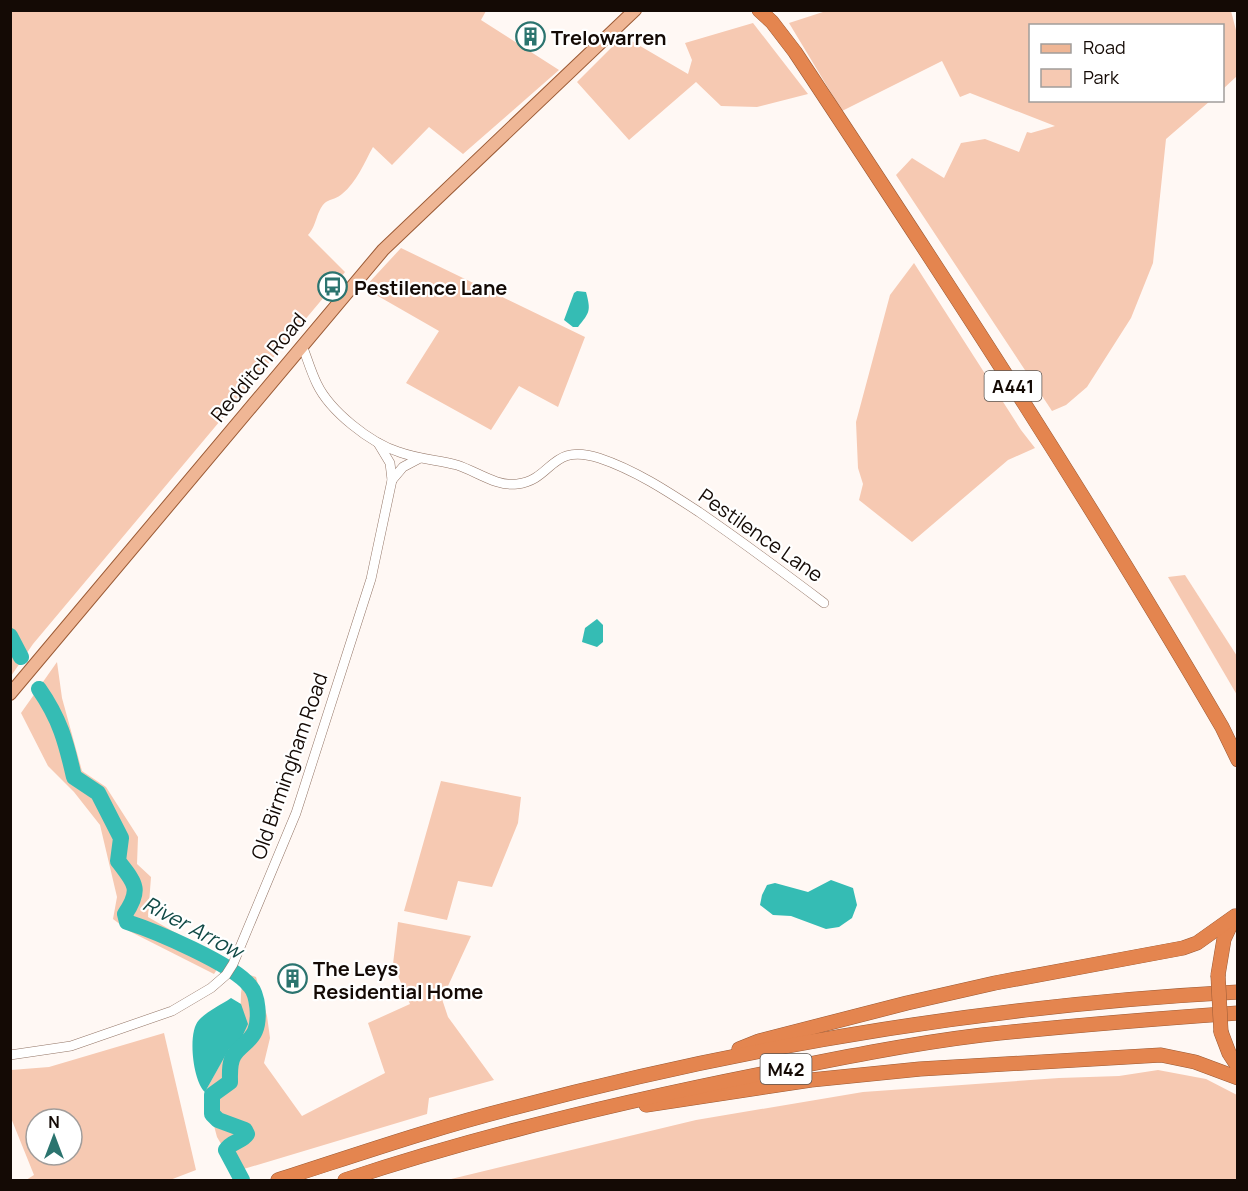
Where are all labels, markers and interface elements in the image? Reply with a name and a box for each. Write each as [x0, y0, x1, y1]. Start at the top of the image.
building icon: Trelowarren [514, 21, 546, 53]
place label: Trelowarren [551, 24, 667, 51]
legend [1029, 24, 1224, 102]
text: Road [1083, 35, 1126, 59]
text: Park [1083, 65, 1120, 89]
bus stop icon: Pestilence Lane [317, 271, 349, 303]
place label: Pestilence Lane [354, 274, 507, 301]
street label: Redditch Road [204, 307, 312, 427]
road number: A441 [984, 371, 1042, 401]
street label: Pestilence Lane [693, 482, 829, 588]
street label: Old Birmingham Road [244, 669, 334, 863]
water label: River Arrow [138, 889, 250, 966]
place label: The Leys Residential Home [313, 955, 483, 1005]
building icon: The Leys Residential Home [276, 963, 308, 995]
road number: M42 [760, 1054, 812, 1084]
north arrow [24, 1107, 84, 1167]
text: N [48, 1111, 60, 1133]

